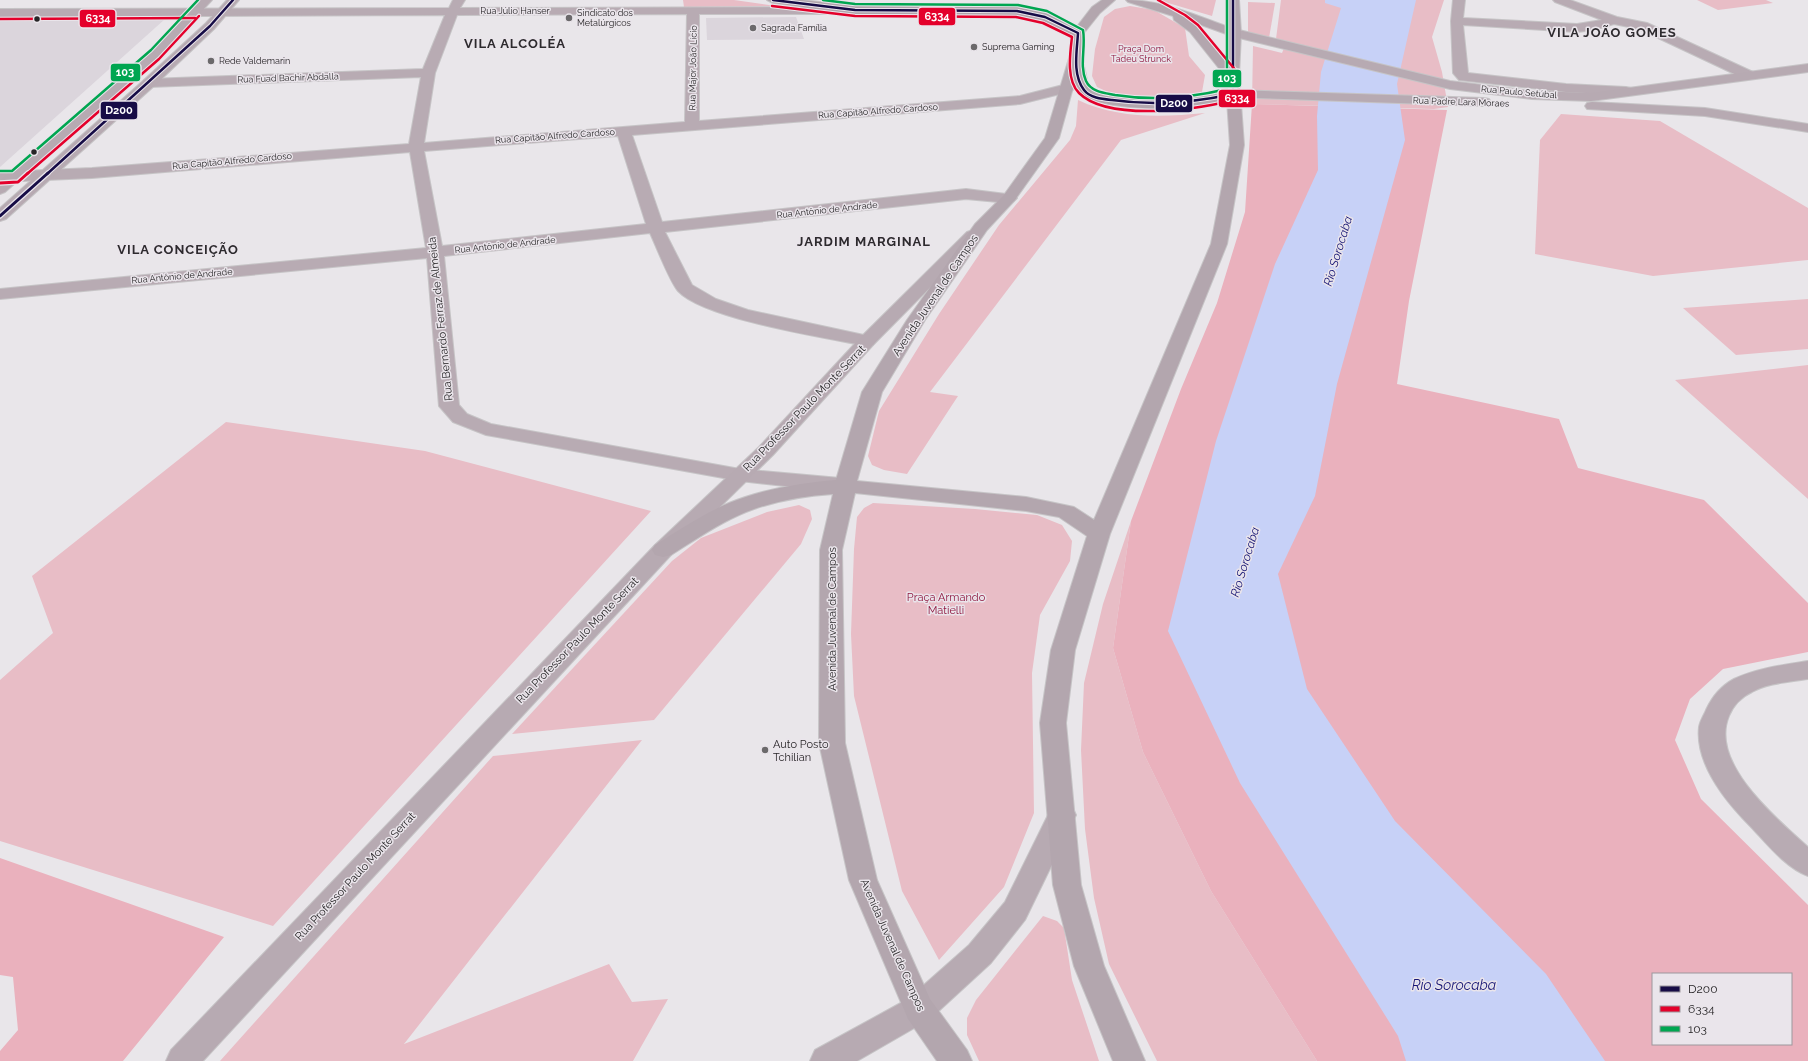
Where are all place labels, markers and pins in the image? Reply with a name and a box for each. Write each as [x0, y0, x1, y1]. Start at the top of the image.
place label: Sindicato dos Metalúrgicos [577, 8, 634, 28]
marker: Sindicato dos Metalúrgicos [564, 13, 574, 23]
unlabelled marker [32, 14, 42, 24]
marker: Sagrada Família [748, 23, 758, 33]
place label: Sagrada Família [761, 23, 827, 33]
marker: Suprema Gaming [969, 42, 979, 52]
place label: Suprema Gaming [982, 42, 1055, 52]
marker: Rede Valdemarin [206, 56, 216, 66]
place label: Rede Valdemarin [219, 56, 290, 66]
unlabelled marker [29, 147, 39, 157]
place label: Auto Posto Tchilian [773, 738, 829, 764]
marker: Auto Posto Tchilian [760, 745, 770, 755]

